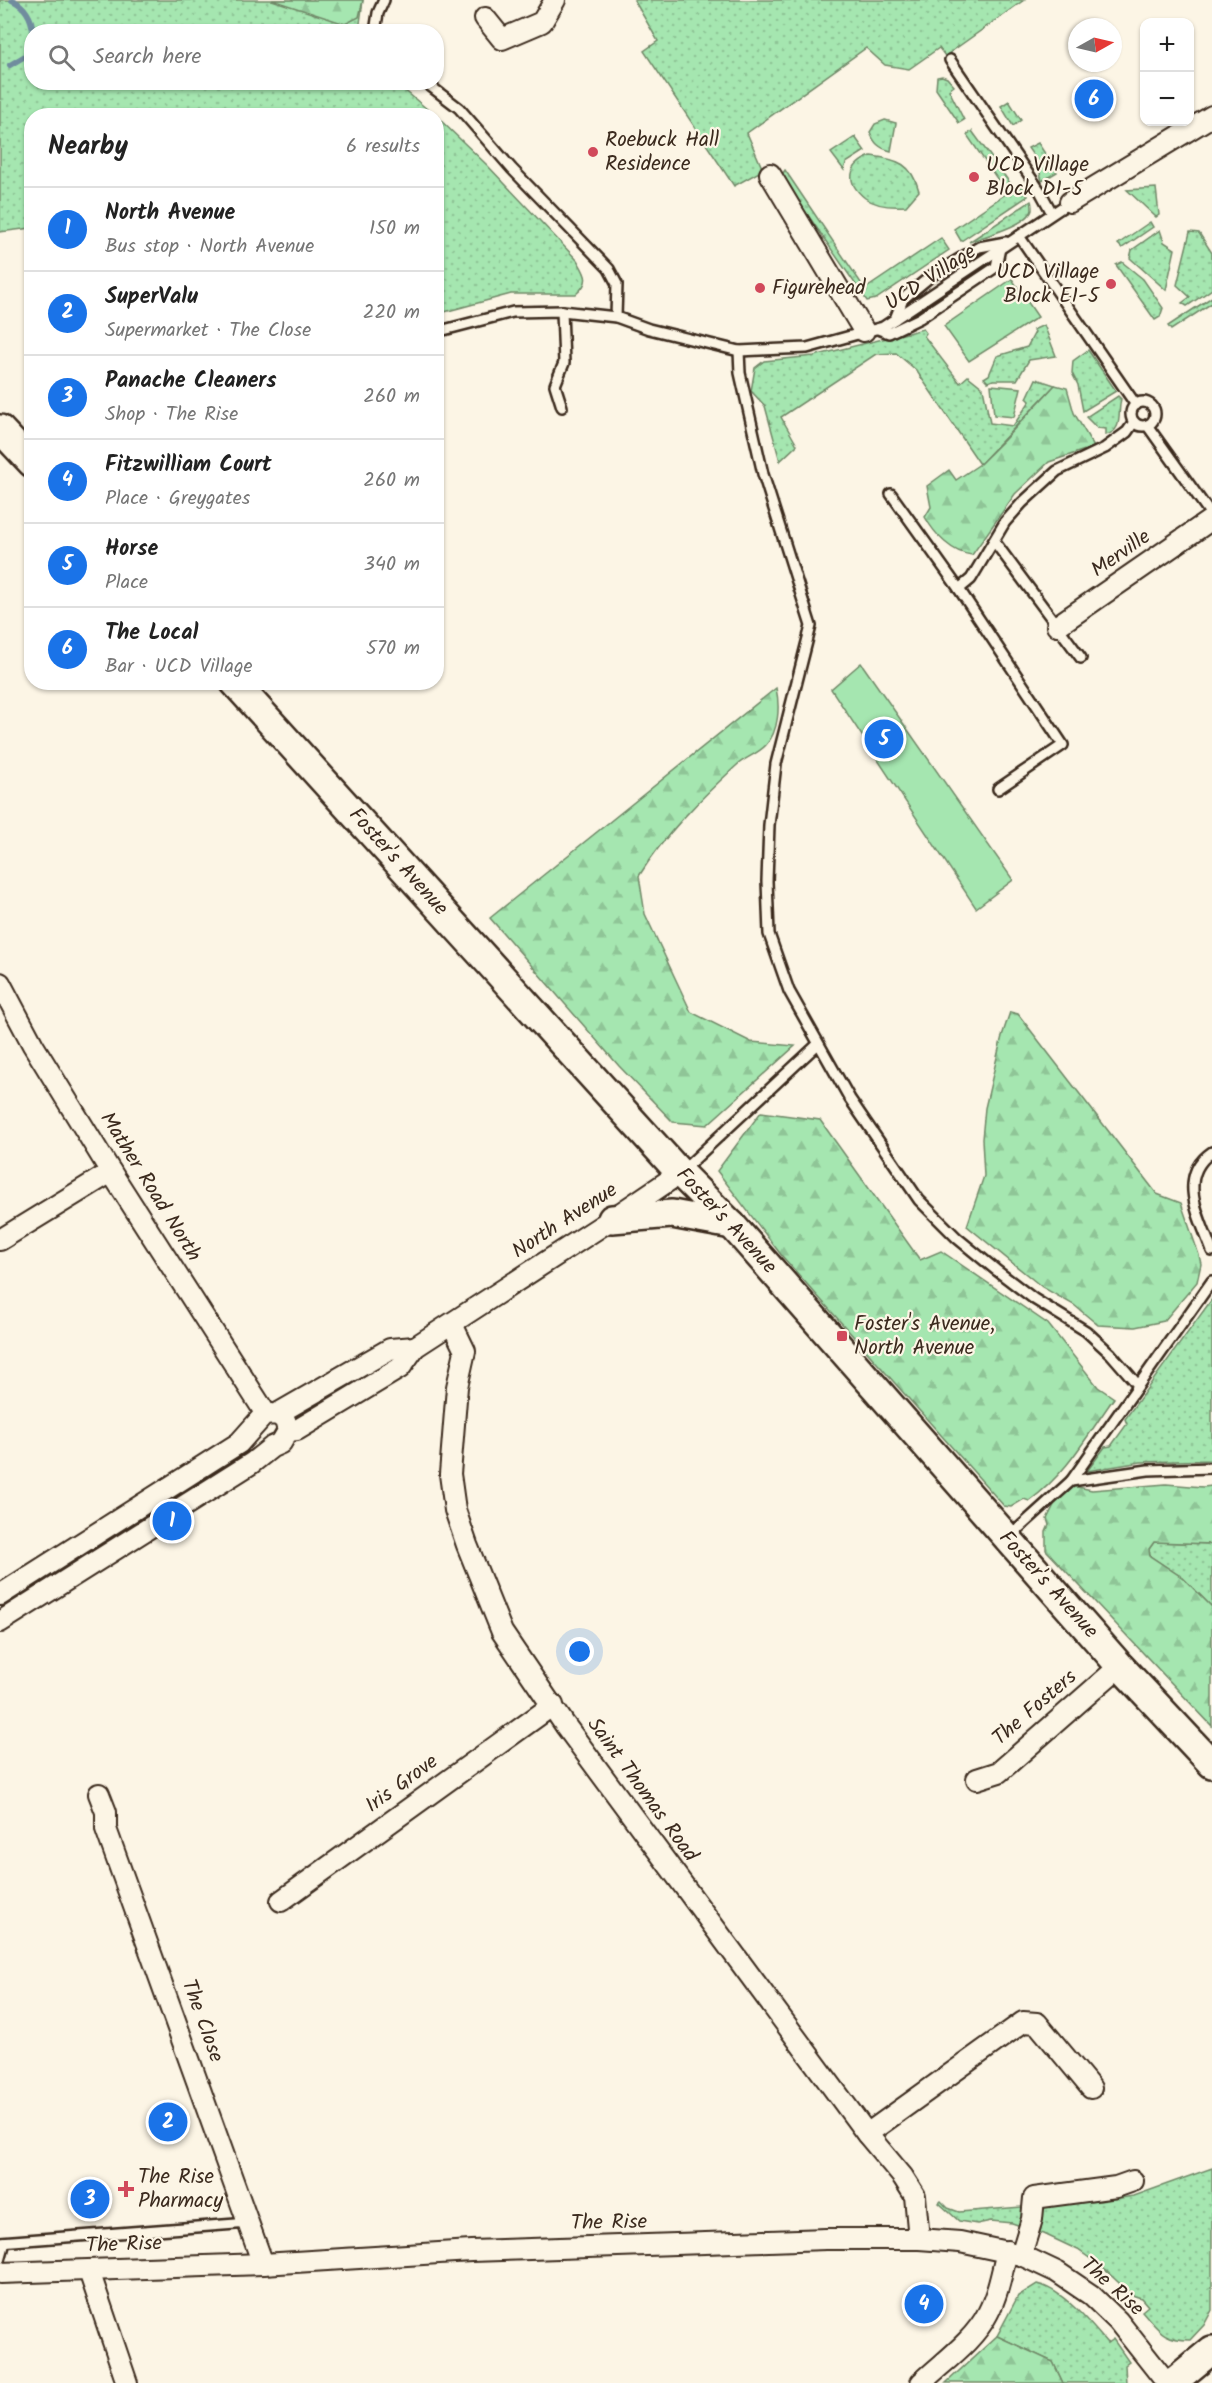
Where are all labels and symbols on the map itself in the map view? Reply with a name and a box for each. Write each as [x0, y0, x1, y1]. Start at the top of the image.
north arrow [1068, 18, 1122, 72]
pin: 6 [1074, 76, 1114, 122]
place label: Roebuck Hall Residence [605, 124, 719, 181]
marker: Roebuck Hall Residence [586, 145, 600, 159]
place label: UCD Village Block D1-5 [986, 149, 1089, 206]
marker: UCD Village Block D1-5 [967, 170, 981, 184]
street label: UCD Village [879, 236, 984, 320]
place label: UCD Village Block E1-5 [996, 256, 1101, 313]
place label: Figurehead [772, 272, 866, 305]
marker: UCD Village Block E1-5 [1104, 277, 1118, 291]
marker: Figurehead [753, 281, 767, 295]
street label: Merville [1084, 521, 1158, 587]
pin: 5 [864, 716, 904, 762]
street label: Foster's Avenue [340, 800, 456, 924]
street label: Mather Road North [91, 1106, 209, 1268]
street label: Foster's Avenue [667, 1160, 785, 1282]
street label: North Avenue [506, 1174, 625, 1268]
place label: Foster's Avenue, North Avenue [854, 1308, 995, 1365]
marker: Foster's Avenue, North Avenue [835, 1329, 849, 1343]
pin: 1 [152, 1498, 192, 1544]
street label: Foster's Avenue [990, 1523, 1106, 1647]
your location [565, 1637, 594, 1666]
street label: The Fosters [985, 1662, 1085, 1754]
street label: Saint Thomas Road [578, 1711, 706, 1870]
street label: Iris Grove [359, 1746, 446, 1822]
street label: The Close [172, 1975, 232, 2068]
pin: 2 [148, 2100, 188, 2144]
place label: The Rise Pharmacy [138, 2161, 223, 2218]
pin: 3 [70, 2176, 110, 2222]
marker: The Rise Pharmacy [119, 2182, 133, 2196]
street label: The Rise [571, 2206, 648, 2240]
street label: The Rise [85, 2227, 163, 2263]
street label: The Rise [1073, 2249, 1152, 2325]
pin: 4 [904, 2282, 944, 2326]

